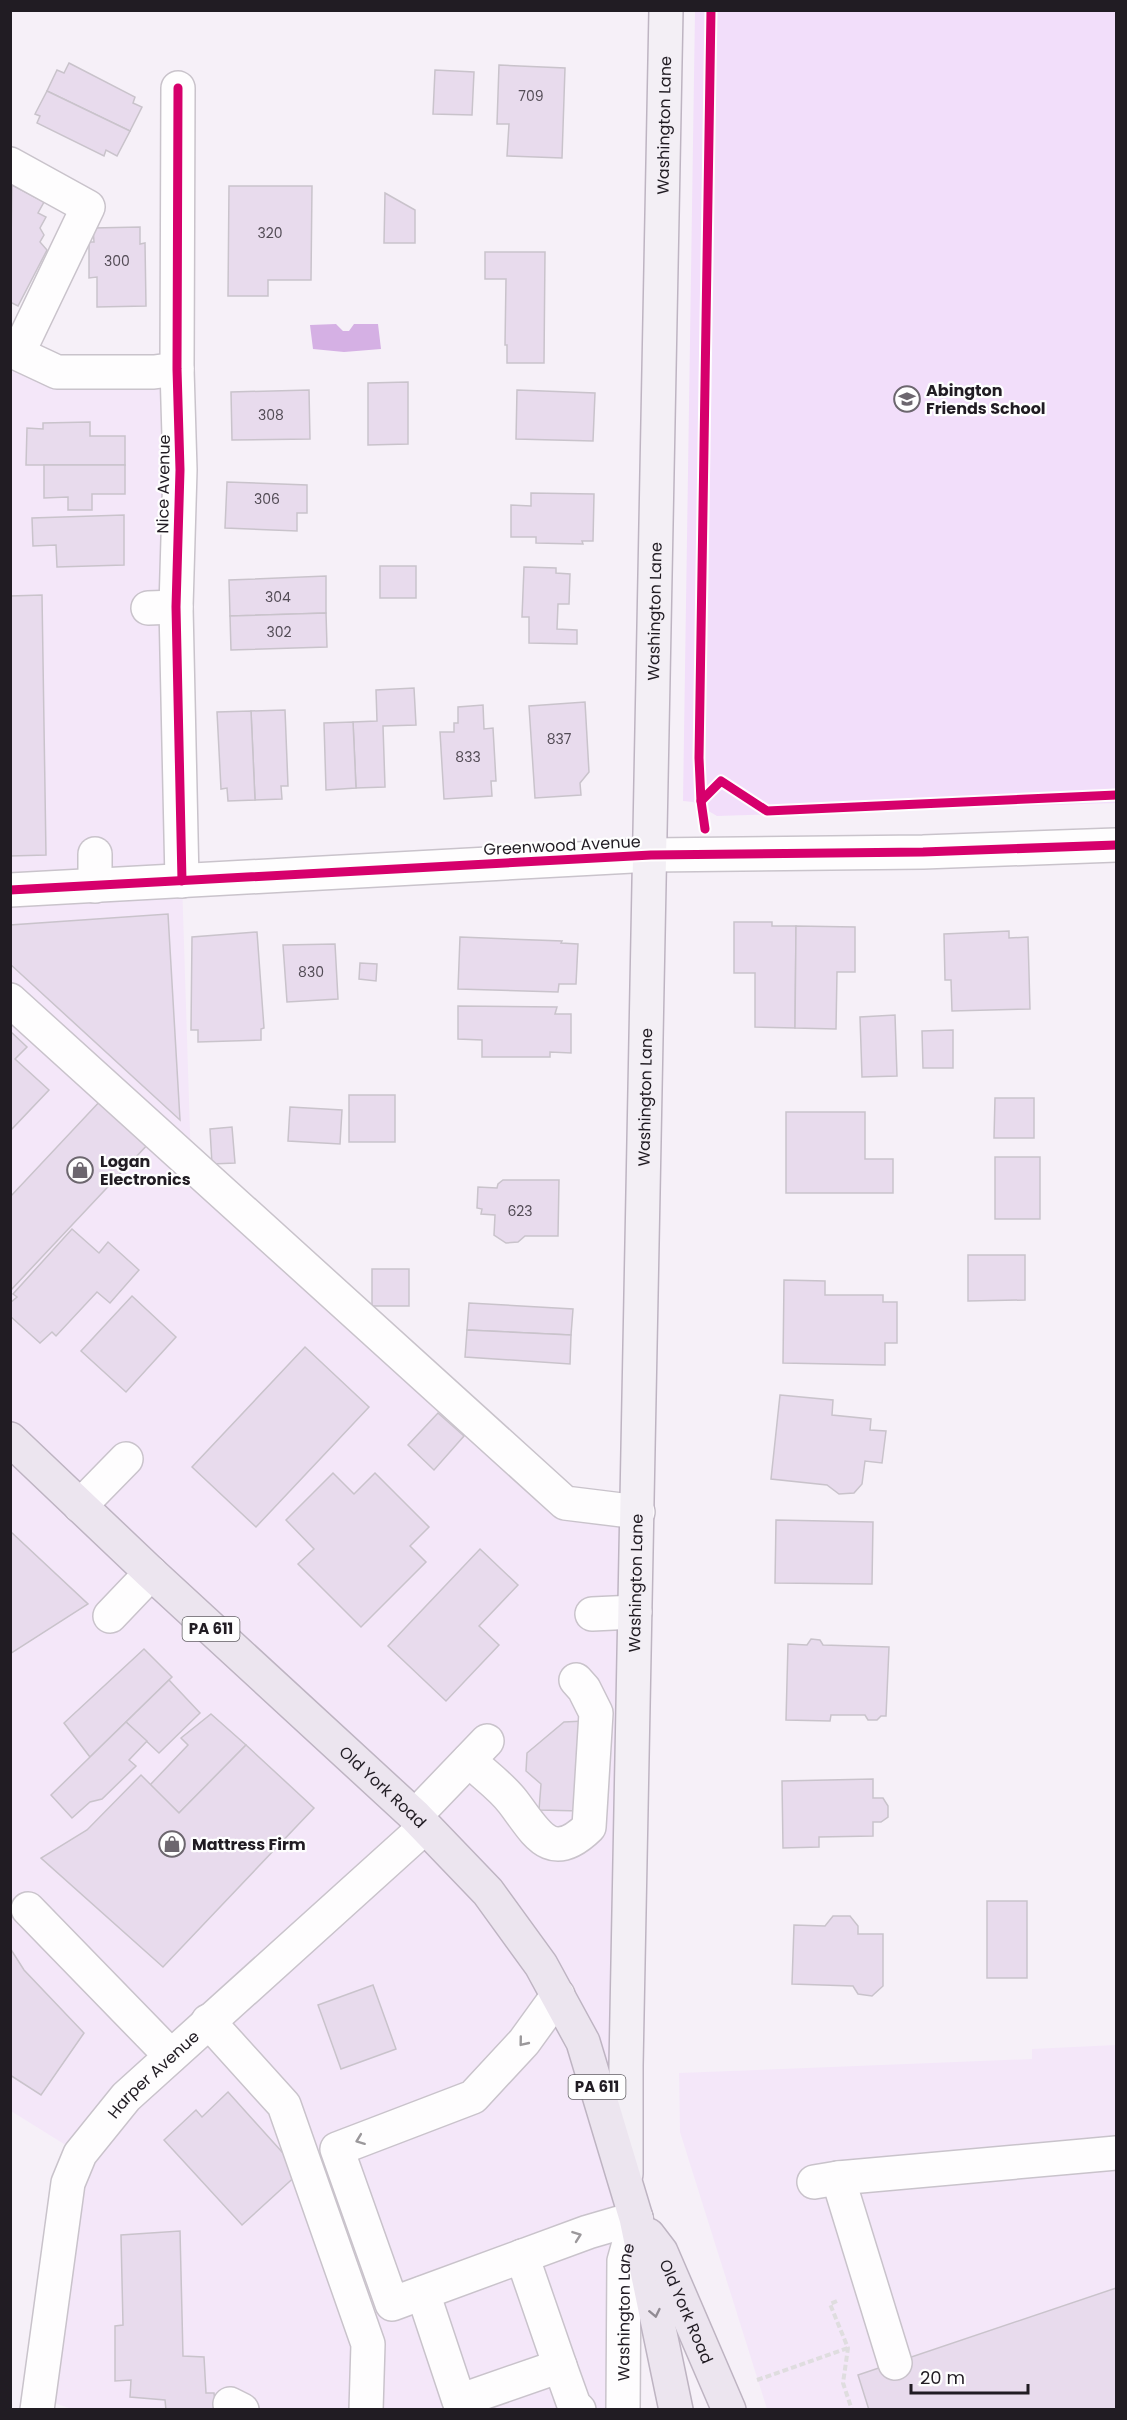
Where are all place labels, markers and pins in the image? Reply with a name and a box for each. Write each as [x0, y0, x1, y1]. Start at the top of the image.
place label: Abington Friends School [926, 379, 1046, 420]
school or university icon: Abington Friends School [892, 384, 922, 414]
place label: Logan Electronics [100, 1150, 191, 1191]
shop icon: Logan Electronics [65, 1155, 95, 1185]
shop icon: Mattress Firm [157, 1829, 187, 1859]
place label: Mattress Firm [192, 1833, 306, 1856]

